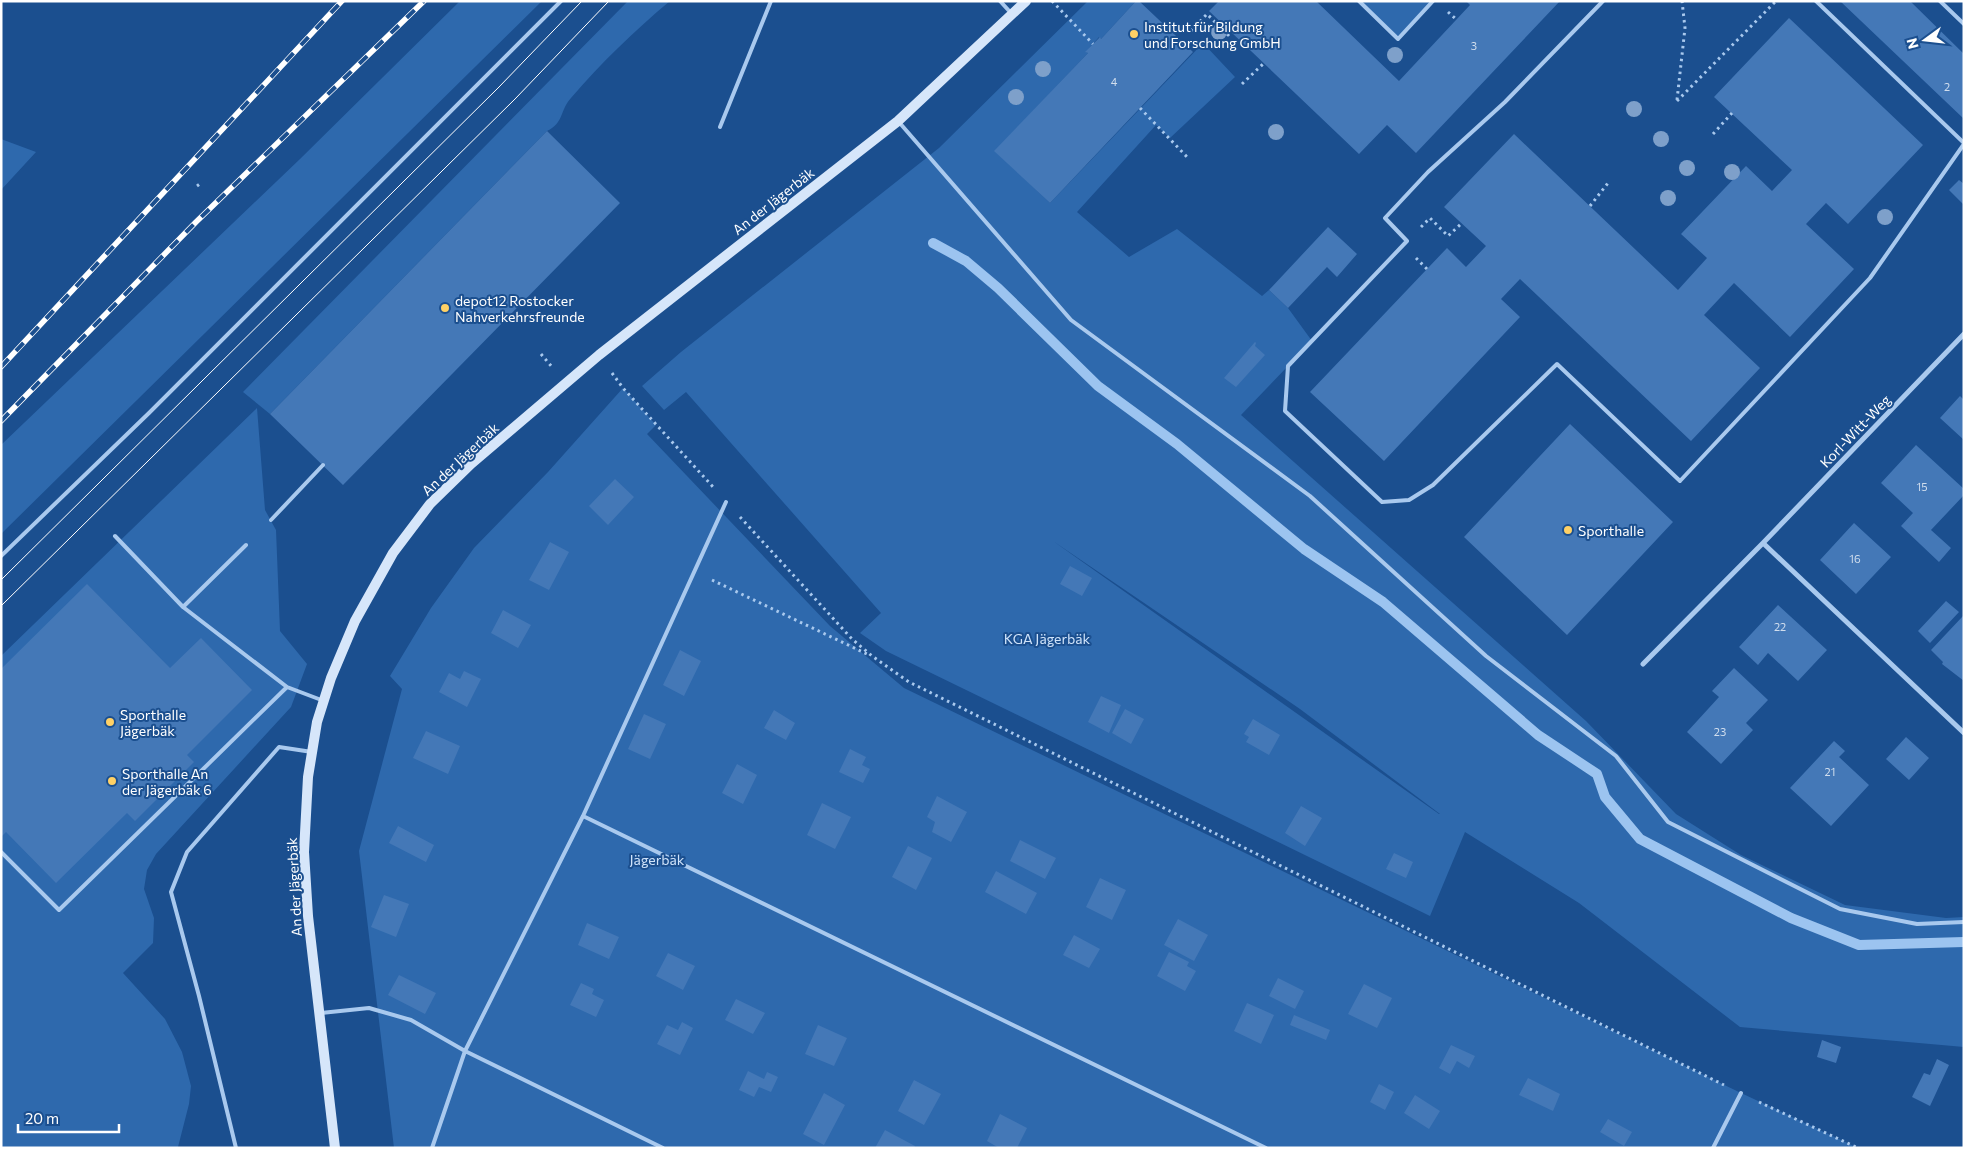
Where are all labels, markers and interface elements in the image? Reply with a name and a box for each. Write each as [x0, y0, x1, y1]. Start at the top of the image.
north arrow [1900, 15, 1950, 65]
place label: Institut für Bildung und Forschung GmbH [1144, 18, 1281, 51]
marker: Institut für Bildung und Forschung GmbH [1128, 28, 1140, 40]
text: N [1902, 36, 1922, 51]
house number: 3 [1471, 39, 1477, 52]
house number: 4 [1111, 75, 1118, 88]
house number: 2 [1944, 80, 1950, 93]
street label: An der Jägerbäk [729, 164, 818, 238]
place label: depot12 Rostocker Nahverkehrsfreunde [455, 292, 585, 325]
marker: depot12 Rostocker Nahverkehrsfreunde [439, 302, 451, 314]
street label: Korl-Witt-Weg [1816, 391, 1894, 471]
street label: An der Jägerbäk [418, 419, 502, 499]
house number: 15 [1916, 480, 1928, 493]
place label: Sporthalle [1578, 522, 1644, 539]
marker: Sporthalle [1562, 524, 1574, 536]
house number: 16 [1849, 552, 1861, 565]
house number: 22 [1774, 620, 1786, 633]
park label: KGA Jägerbäk [1004, 630, 1091, 647]
place label: Sporthalle Jägerbäk [120, 706, 186, 739]
marker: Sporthalle Jägerbäk [104, 716, 116, 728]
house number: 23 [1714, 725, 1726, 738]
place label: Sporthalle An der Jägerbäk 6 [122, 765, 212, 798]
house number: 21 [1825, 765, 1835, 778]
marker: Sporthalle An der Jägerbäk 6 [106, 775, 118, 787]
street label: An der Jägerbäk [283, 837, 305, 937]
park label: Jägerbäk [630, 851, 685, 868]
scale bar [18, 1102, 119, 1134]
text: 20 m [25, 1109, 59, 1127]

